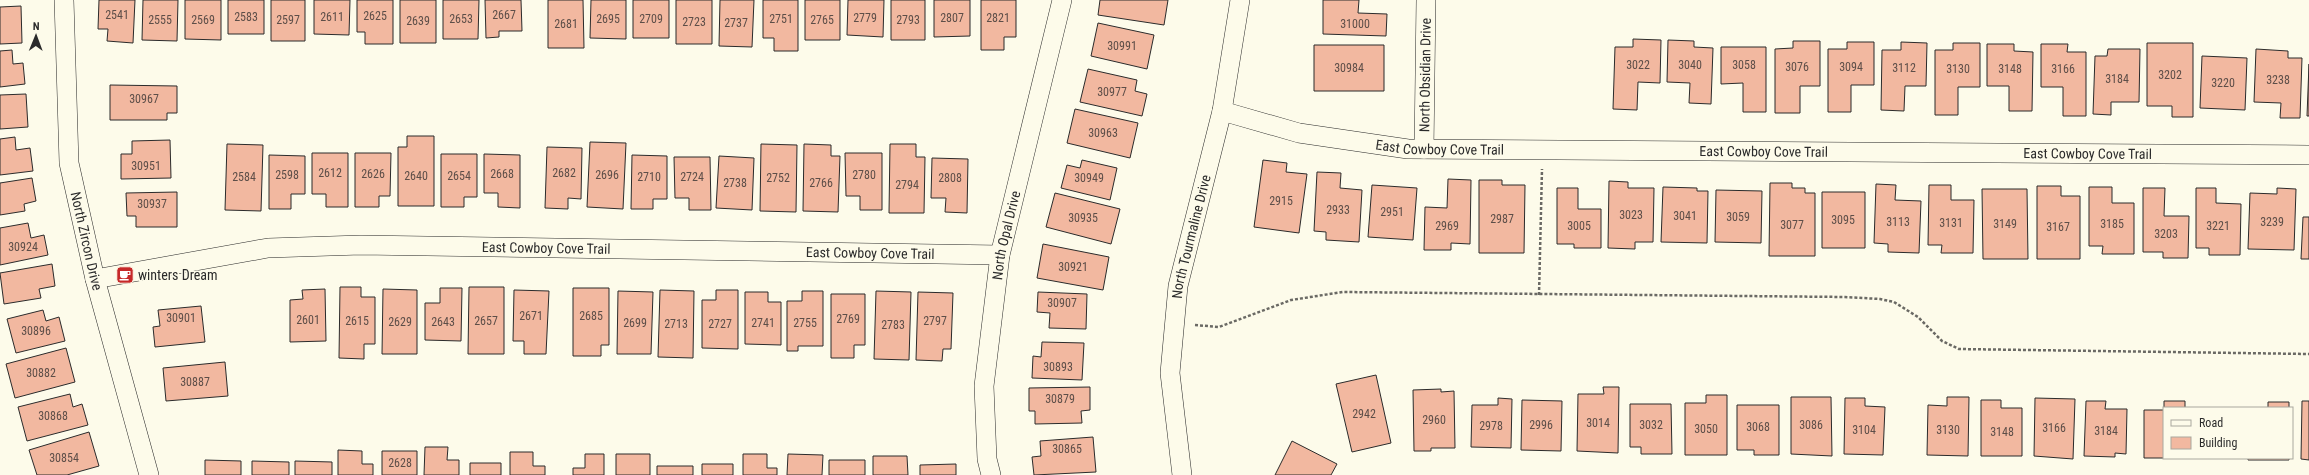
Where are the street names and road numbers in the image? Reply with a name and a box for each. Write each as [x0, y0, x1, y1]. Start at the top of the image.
street label: North Obsidian Drive [1416, 17, 1434, 132]
street label: East Cowboy Cove Trail [1375, 136, 1504, 158]
street label: East Cowboy Cove Trail [1699, 143, 1828, 160]
street label: East Cowboy Cove Trail [2023, 145, 2152, 162]
street label: North Tourmaline Drive [1169, 173, 1214, 299]
street label: North Opal Drive [989, 189, 1023, 281]
street label: North Zircon Drive [68, 190, 106, 292]
street label: East Cowboy Cove Trail [482, 239, 611, 257]
street label: East Cowboy Cove Trail [806, 244, 935, 262]

